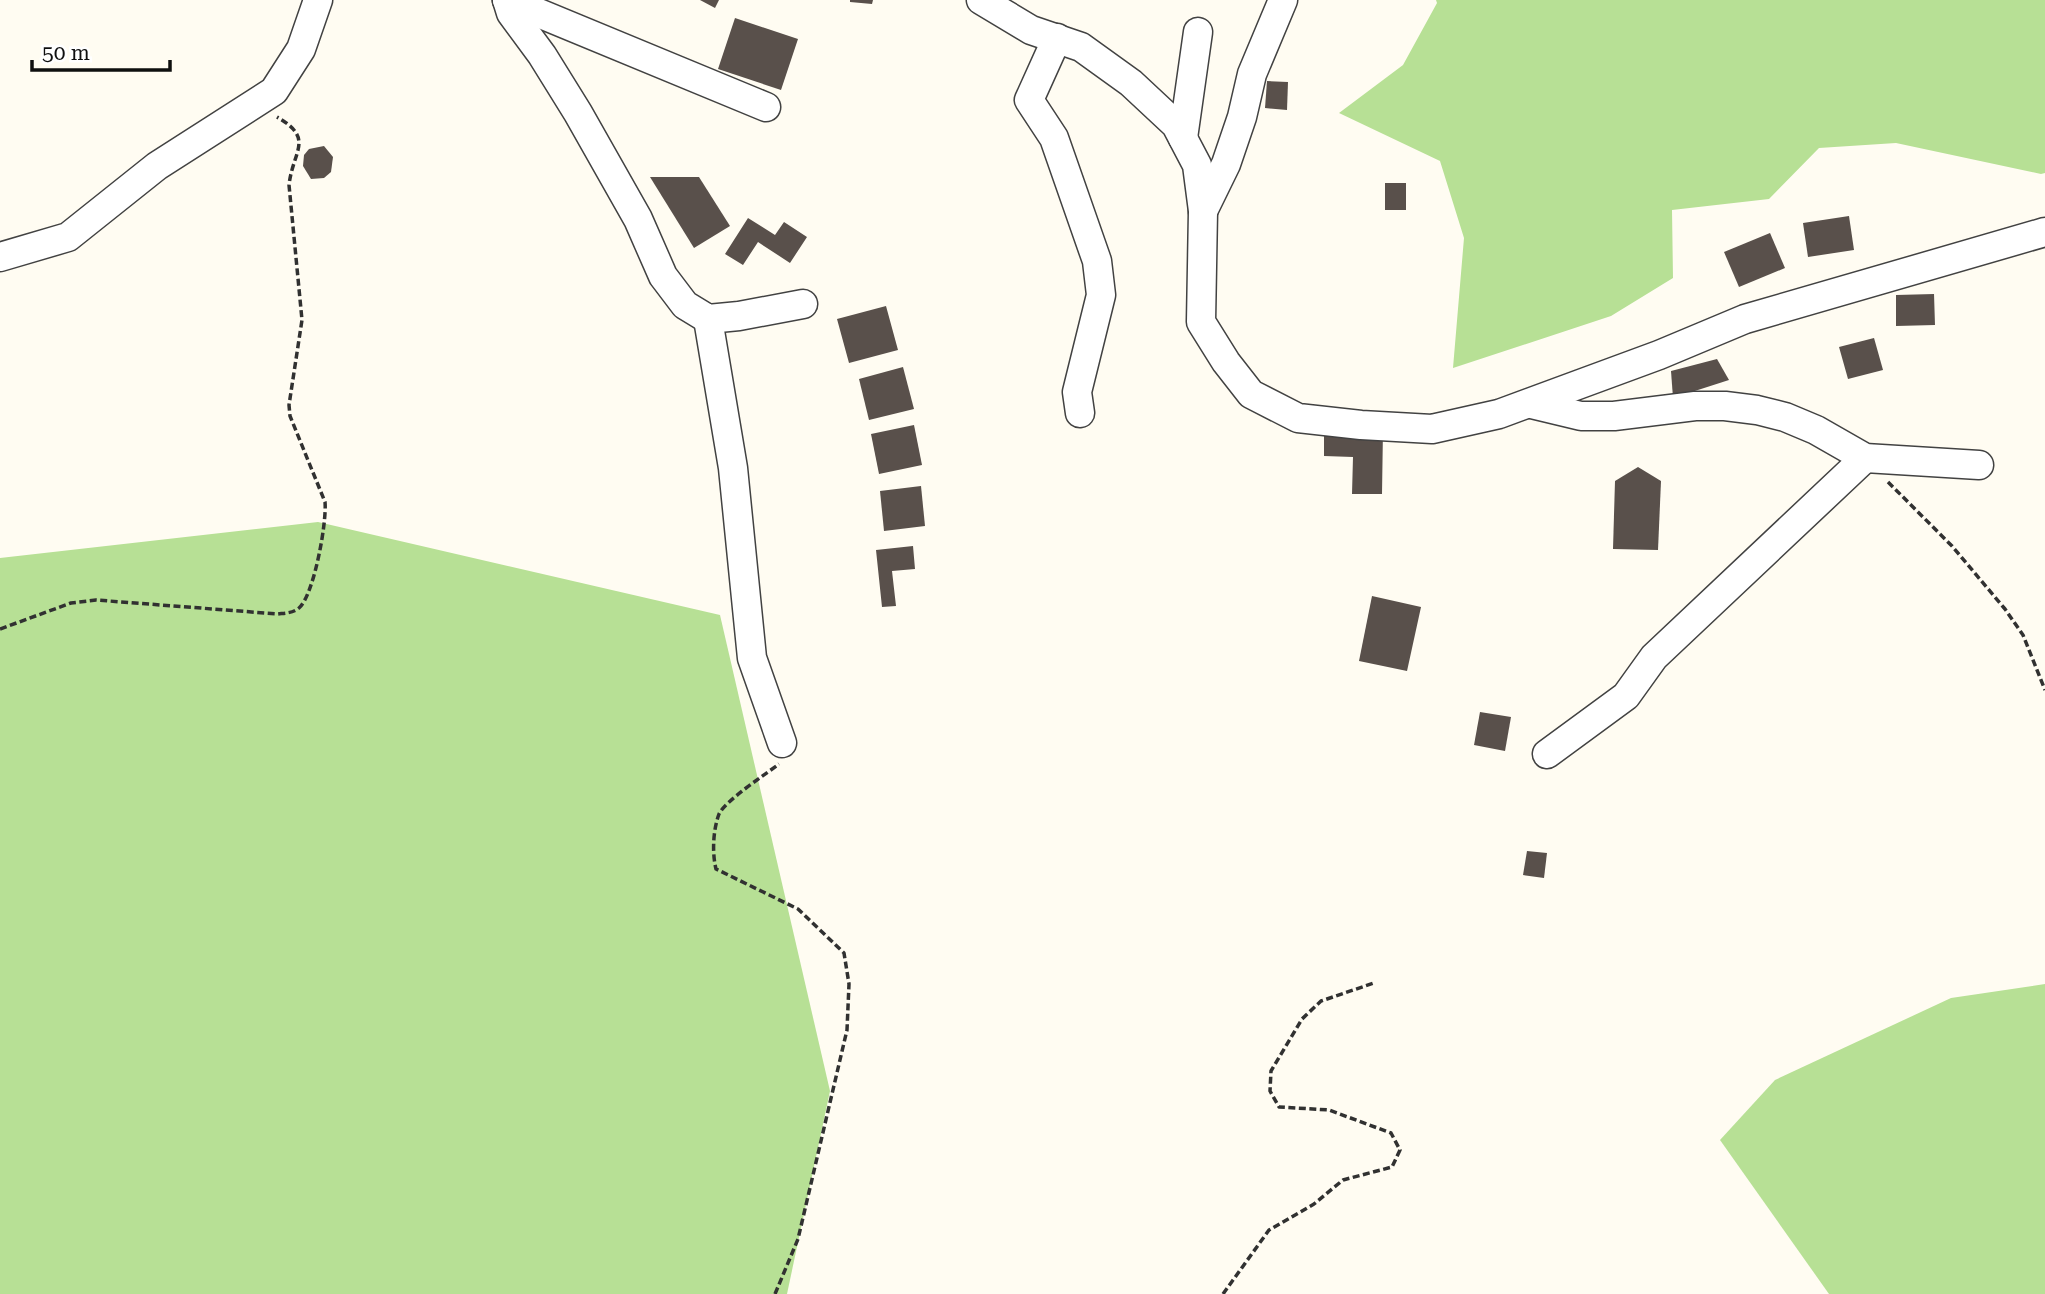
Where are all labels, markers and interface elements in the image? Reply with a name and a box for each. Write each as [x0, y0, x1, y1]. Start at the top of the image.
scale bar [32, 28, 170, 72]
text: 50 m [42, 41, 90, 65]

